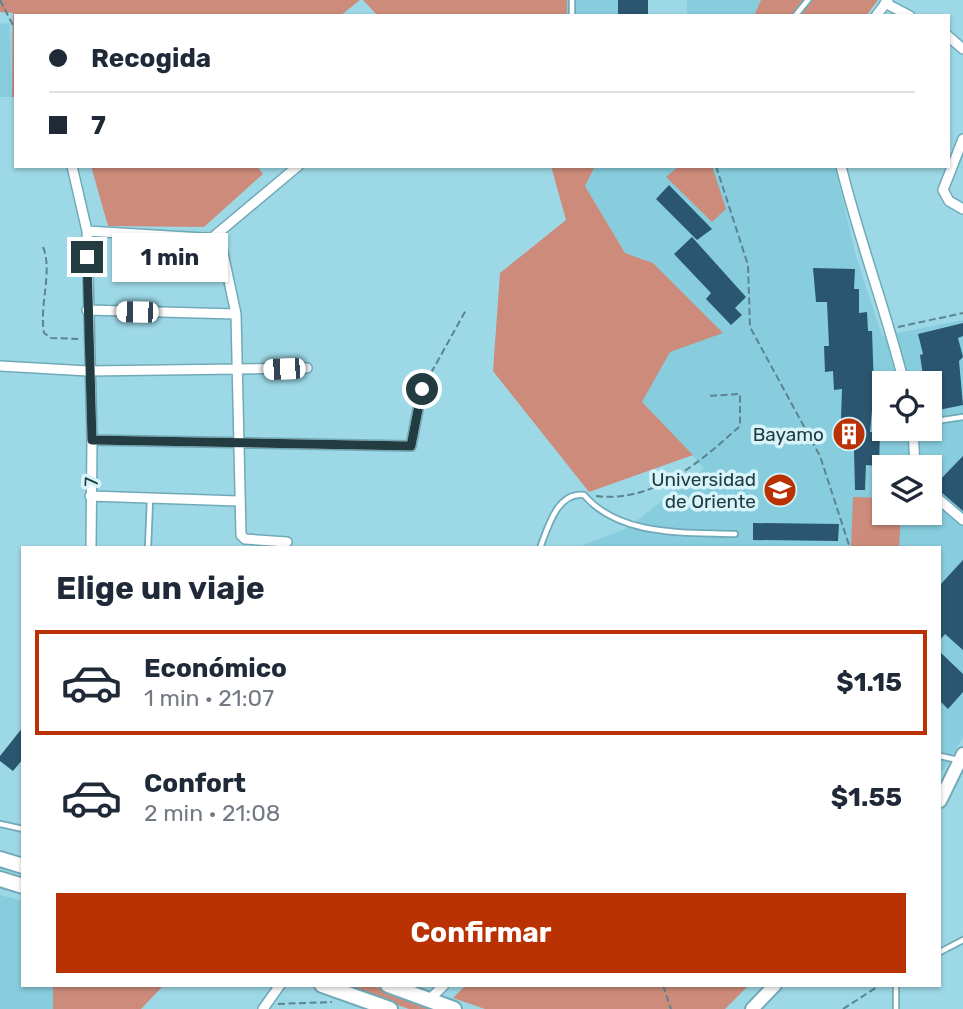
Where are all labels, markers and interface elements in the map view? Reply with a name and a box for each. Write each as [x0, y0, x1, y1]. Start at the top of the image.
text: Recogida [91, 43, 211, 74]
text: 7 [91, 110, 106, 141]
callout: 1 min [112, 232, 227, 282]
route end [71, 241, 103, 273]
text: 1 min [141, 243, 199, 271]
car [116, 301, 159, 323]
car [263, 358, 306, 380]
map controls [872, 371, 942, 525]
button: locate [872, 371, 942, 441]
route start [406, 373, 438, 405]
building icon: Bayamo [830, 415, 868, 453]
place label: Bayamo [753, 423, 824, 446]
button: layers [872, 455, 942, 525]
place label: Universidad de Oriente [651, 468, 756, 513]
school or university icon: Universidad de Oriente [761, 471, 799, 509]
street label: 7 [80, 476, 103, 487]
text: Elige un viaje [56, 569, 265, 607]
icon: car [60, 651, 123, 714]
text: Económico [144, 653, 287, 684]
text: $1.15 [836, 667, 902, 698]
text: 1 min · 21:07 [144, 684, 274, 712]
icon: car [60, 766, 123, 829]
text: Confort [144, 768, 246, 799]
text: $1.55 [831, 782, 902, 813]
text: 2 min · 21:08 [144, 799, 280, 827]
button: Confirmar [56, 893, 906, 973]

